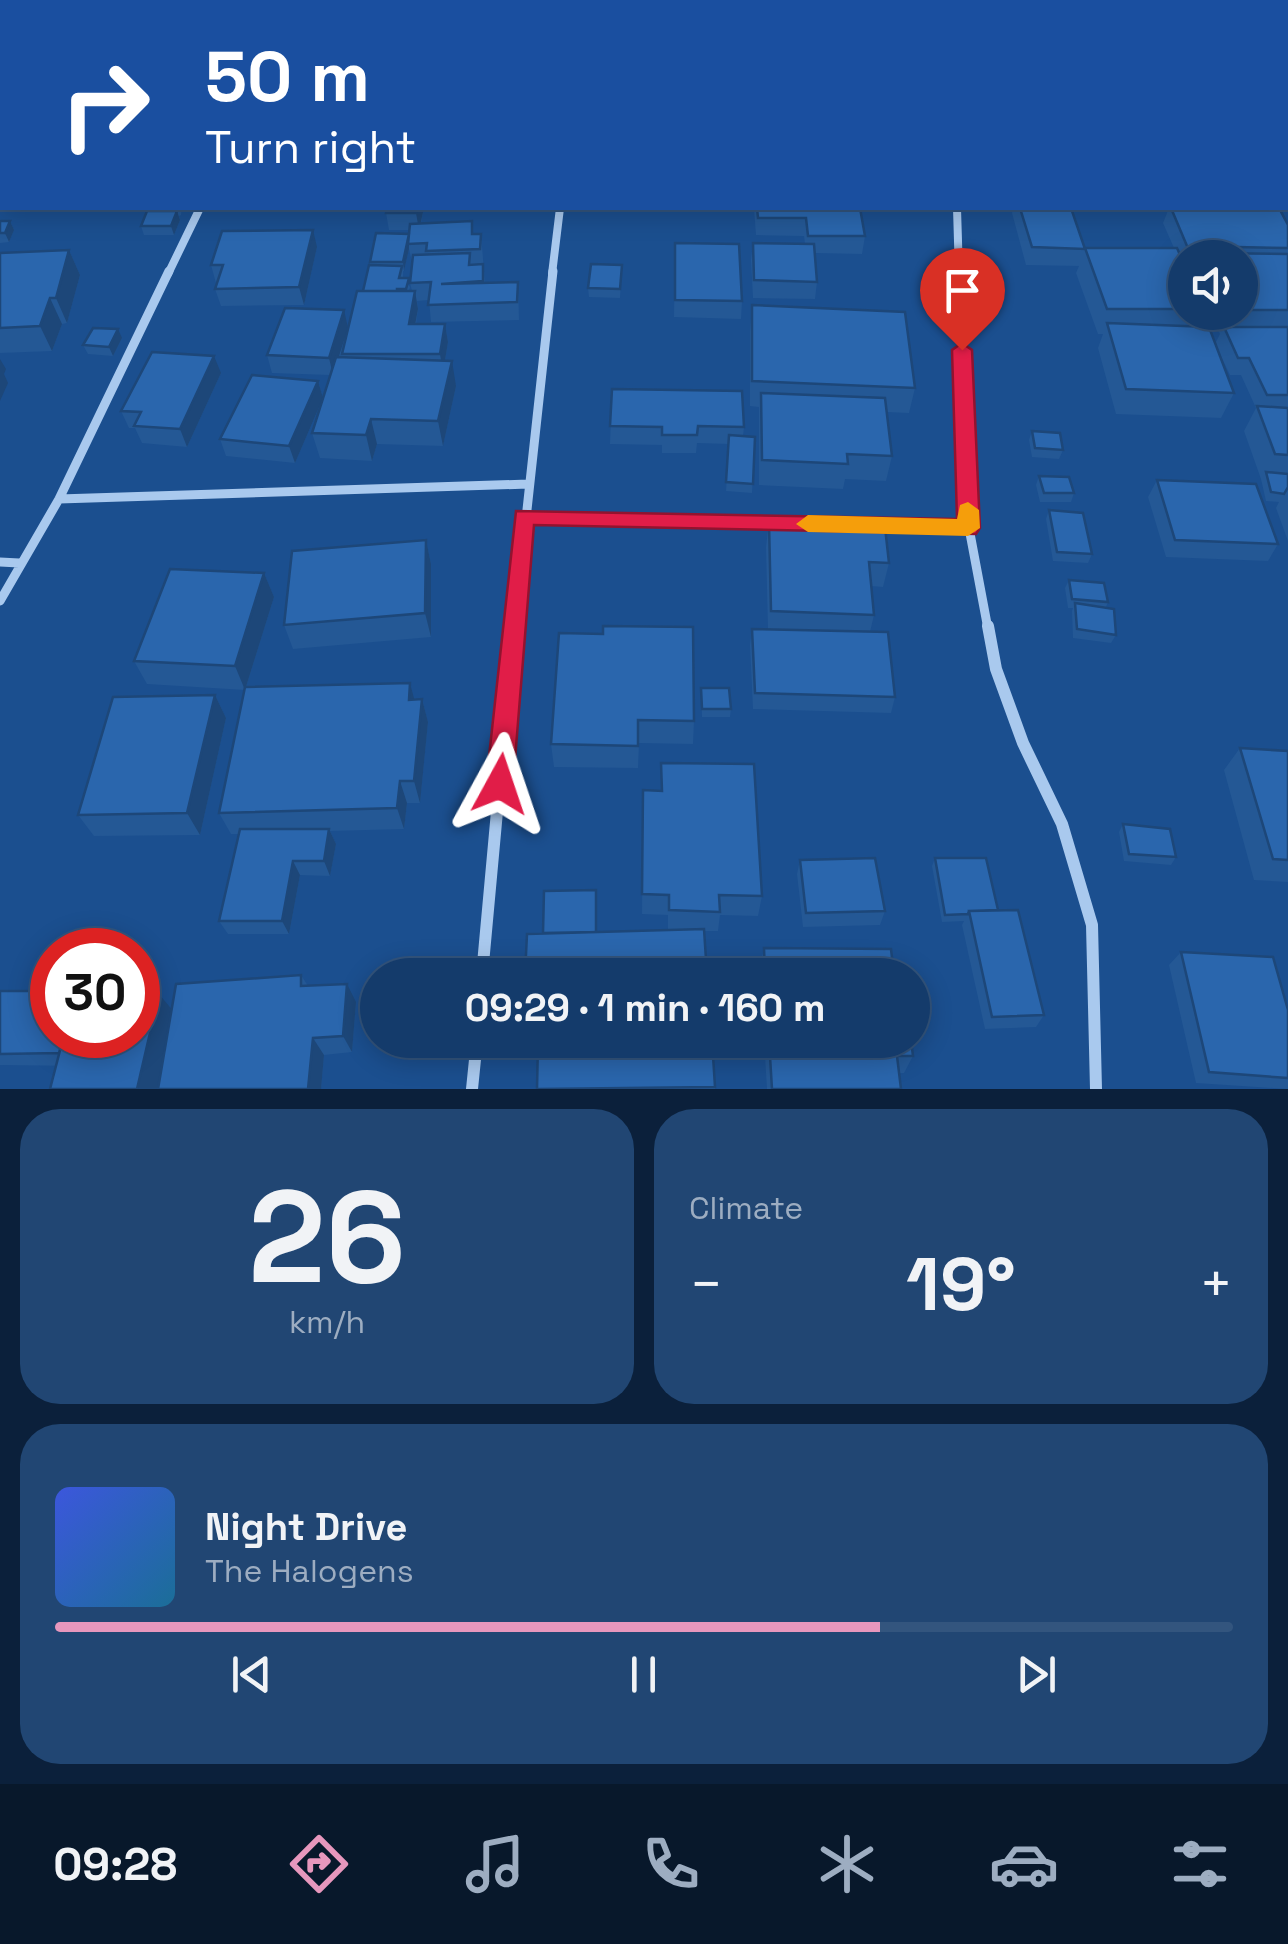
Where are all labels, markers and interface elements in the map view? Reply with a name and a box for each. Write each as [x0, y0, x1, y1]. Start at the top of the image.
text: 50 m [205, 32, 370, 121]
icon: right [40, 40, 170, 170]
text: Turn right [205, 119, 416, 176]
map controls [1168, 240, 1258, 330]
button: sound [1168, 240, 1258, 330]
pin [920, 248, 1005, 351]
icon: arrive [935, 263, 990, 318]
position arrow [448, 732, 552, 836]
speed limit sign: 30 [30, 928, 160, 1058]
text: 09:29 · 1 min · 160 m [465, 984, 825, 1032]
text: 26 [248, 1154, 406, 1320]
text: Climate [689, 1188, 803, 1228]
text: 19° [906, 1236, 1016, 1332]
text: − [689, 1249, 723, 1319]
text: + [1199, 1249, 1233, 1319]
text: km/h [289, 1302, 365, 1342]
text: Night Drive [205, 1503, 407, 1551]
text: The Halogens [205, 1551, 414, 1591]
icon: previous [224, 1647, 279, 1702]
icon: pause [616, 1647, 671, 1702]
icon: next [1009, 1647, 1064, 1702]
icon: directions [284, 1829, 354, 1899]
icon: music [460, 1829, 530, 1899]
icon: phone [636, 1829, 706, 1899]
icon: climate [812, 1829, 882, 1899]
icon: car [989, 1829, 1059, 1899]
icon: filters [1165, 1829, 1235, 1899]
text: 09:28 [53, 1836, 177, 1893]

